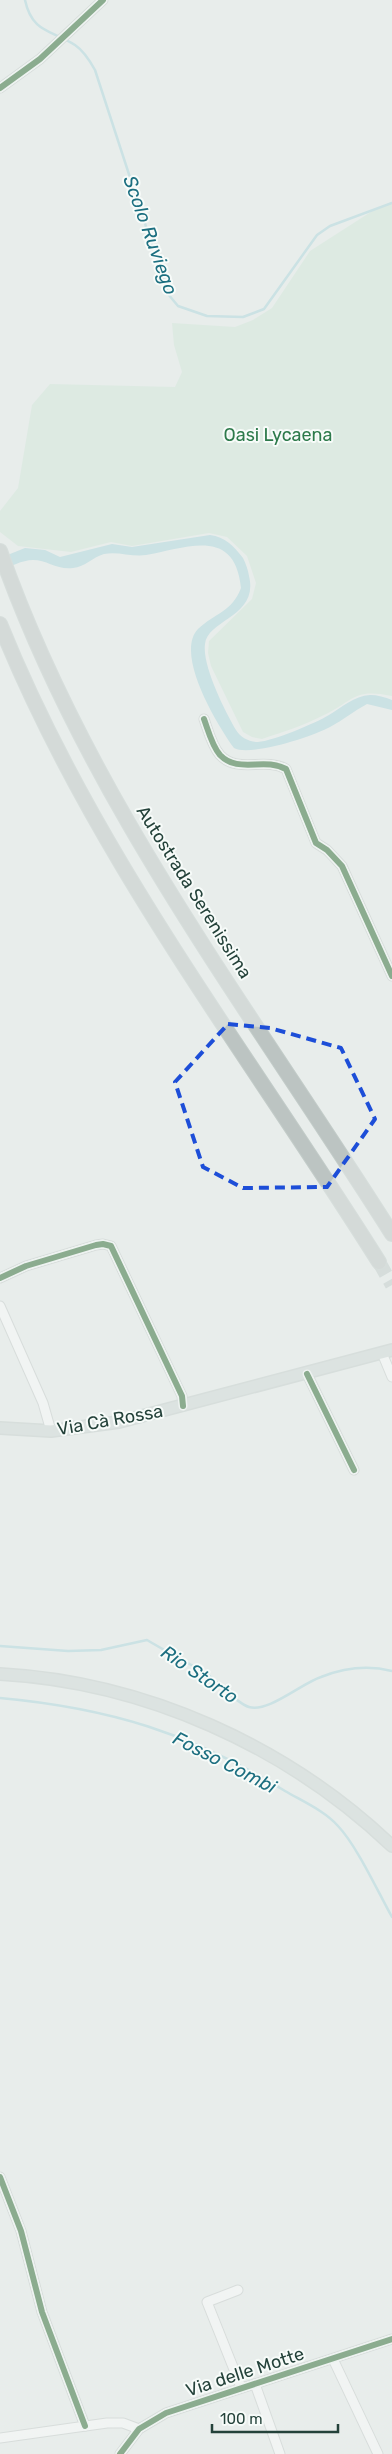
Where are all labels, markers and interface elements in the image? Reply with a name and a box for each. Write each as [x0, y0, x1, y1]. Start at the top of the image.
water label: Scolo Ruviego [118, 172, 183, 298]
park label: Oasi Lycaena [224, 424, 332, 446]
street label: Autostrada Serenissima [132, 801, 256, 983]
street label: Via Cà Rossa [55, 1400, 165, 1440]
water label: Rio Storto [157, 1640, 243, 1709]
water label: Fosso Combi [169, 1727, 281, 1799]
street label: Via delle Motte [183, 2343, 307, 2401]
scale bar [212, 2402, 338, 2434]
text: 100 m [220, 2410, 262, 2428]

